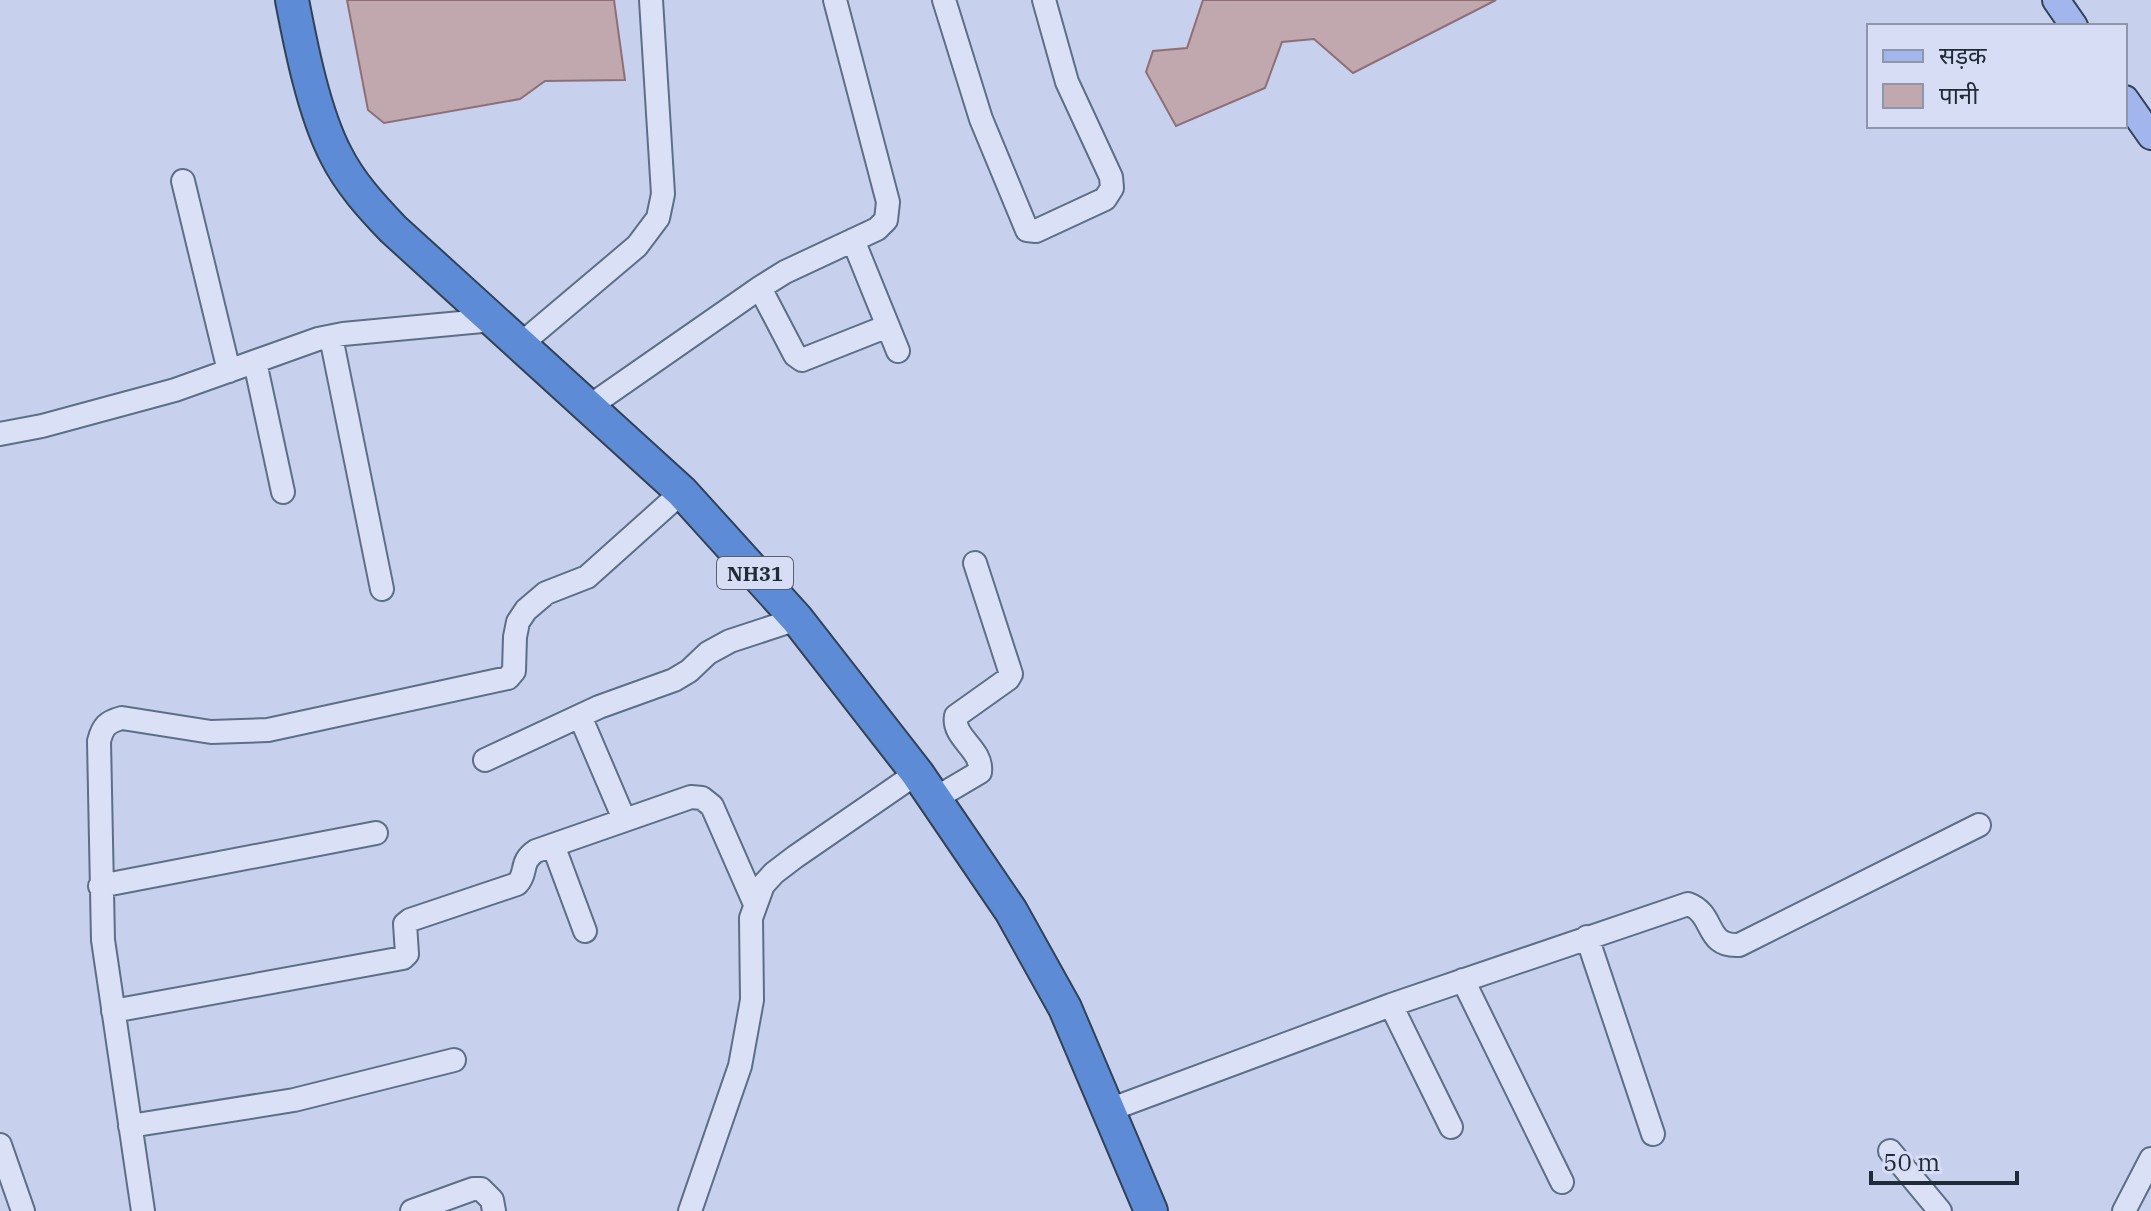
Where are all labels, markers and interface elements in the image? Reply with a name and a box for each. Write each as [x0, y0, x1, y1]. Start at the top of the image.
legend [1867, 24, 2127, 128]
text: सड़क [1939, 39, 1987, 71]
text: पानी [1939, 79, 1979, 111]
road number: NH31 [717, 557, 793, 589]
scale bar [1871, 1135, 2017, 1185]
text: 50 m [1883, 1146, 1940, 1178]

